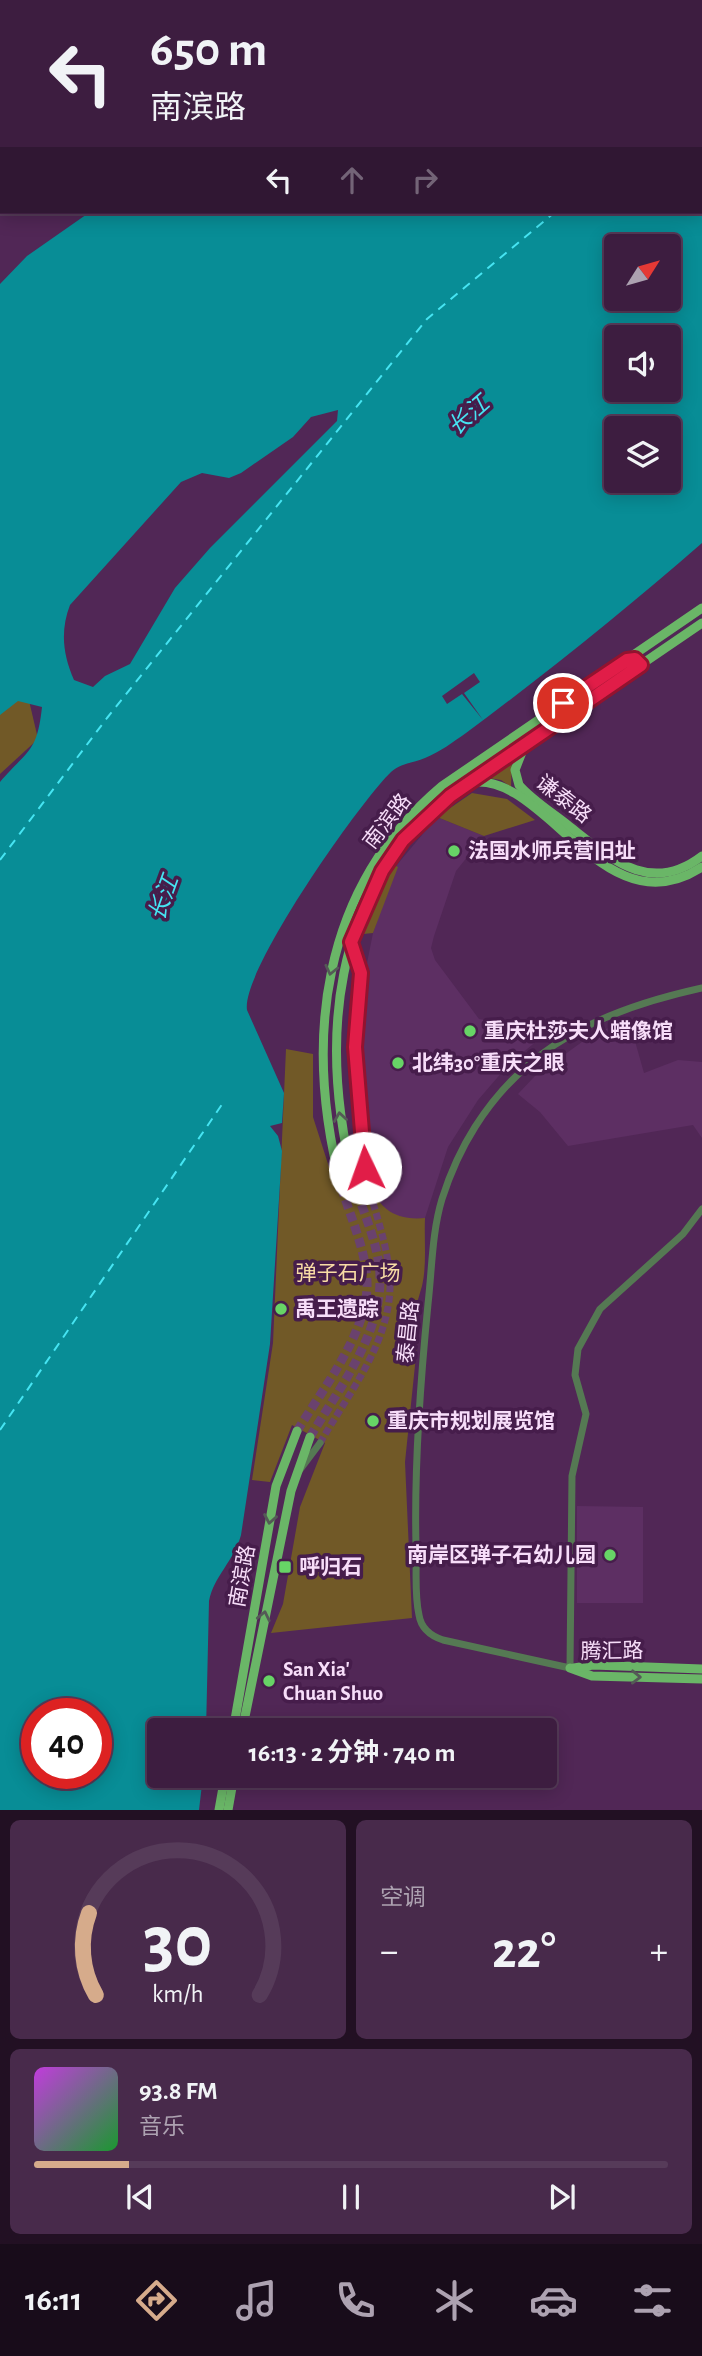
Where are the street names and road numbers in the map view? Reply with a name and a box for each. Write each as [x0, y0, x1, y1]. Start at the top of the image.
street label: 谦泰路 [532, 771, 596, 827]
street label: 南滨路 [359, 789, 415, 853]
street label: 泰昌路 [394, 1300, 422, 1364]
street label: 南滨路 [226, 1543, 258, 1609]
street label: 腾汇路 [580, 1639, 644, 1663]

